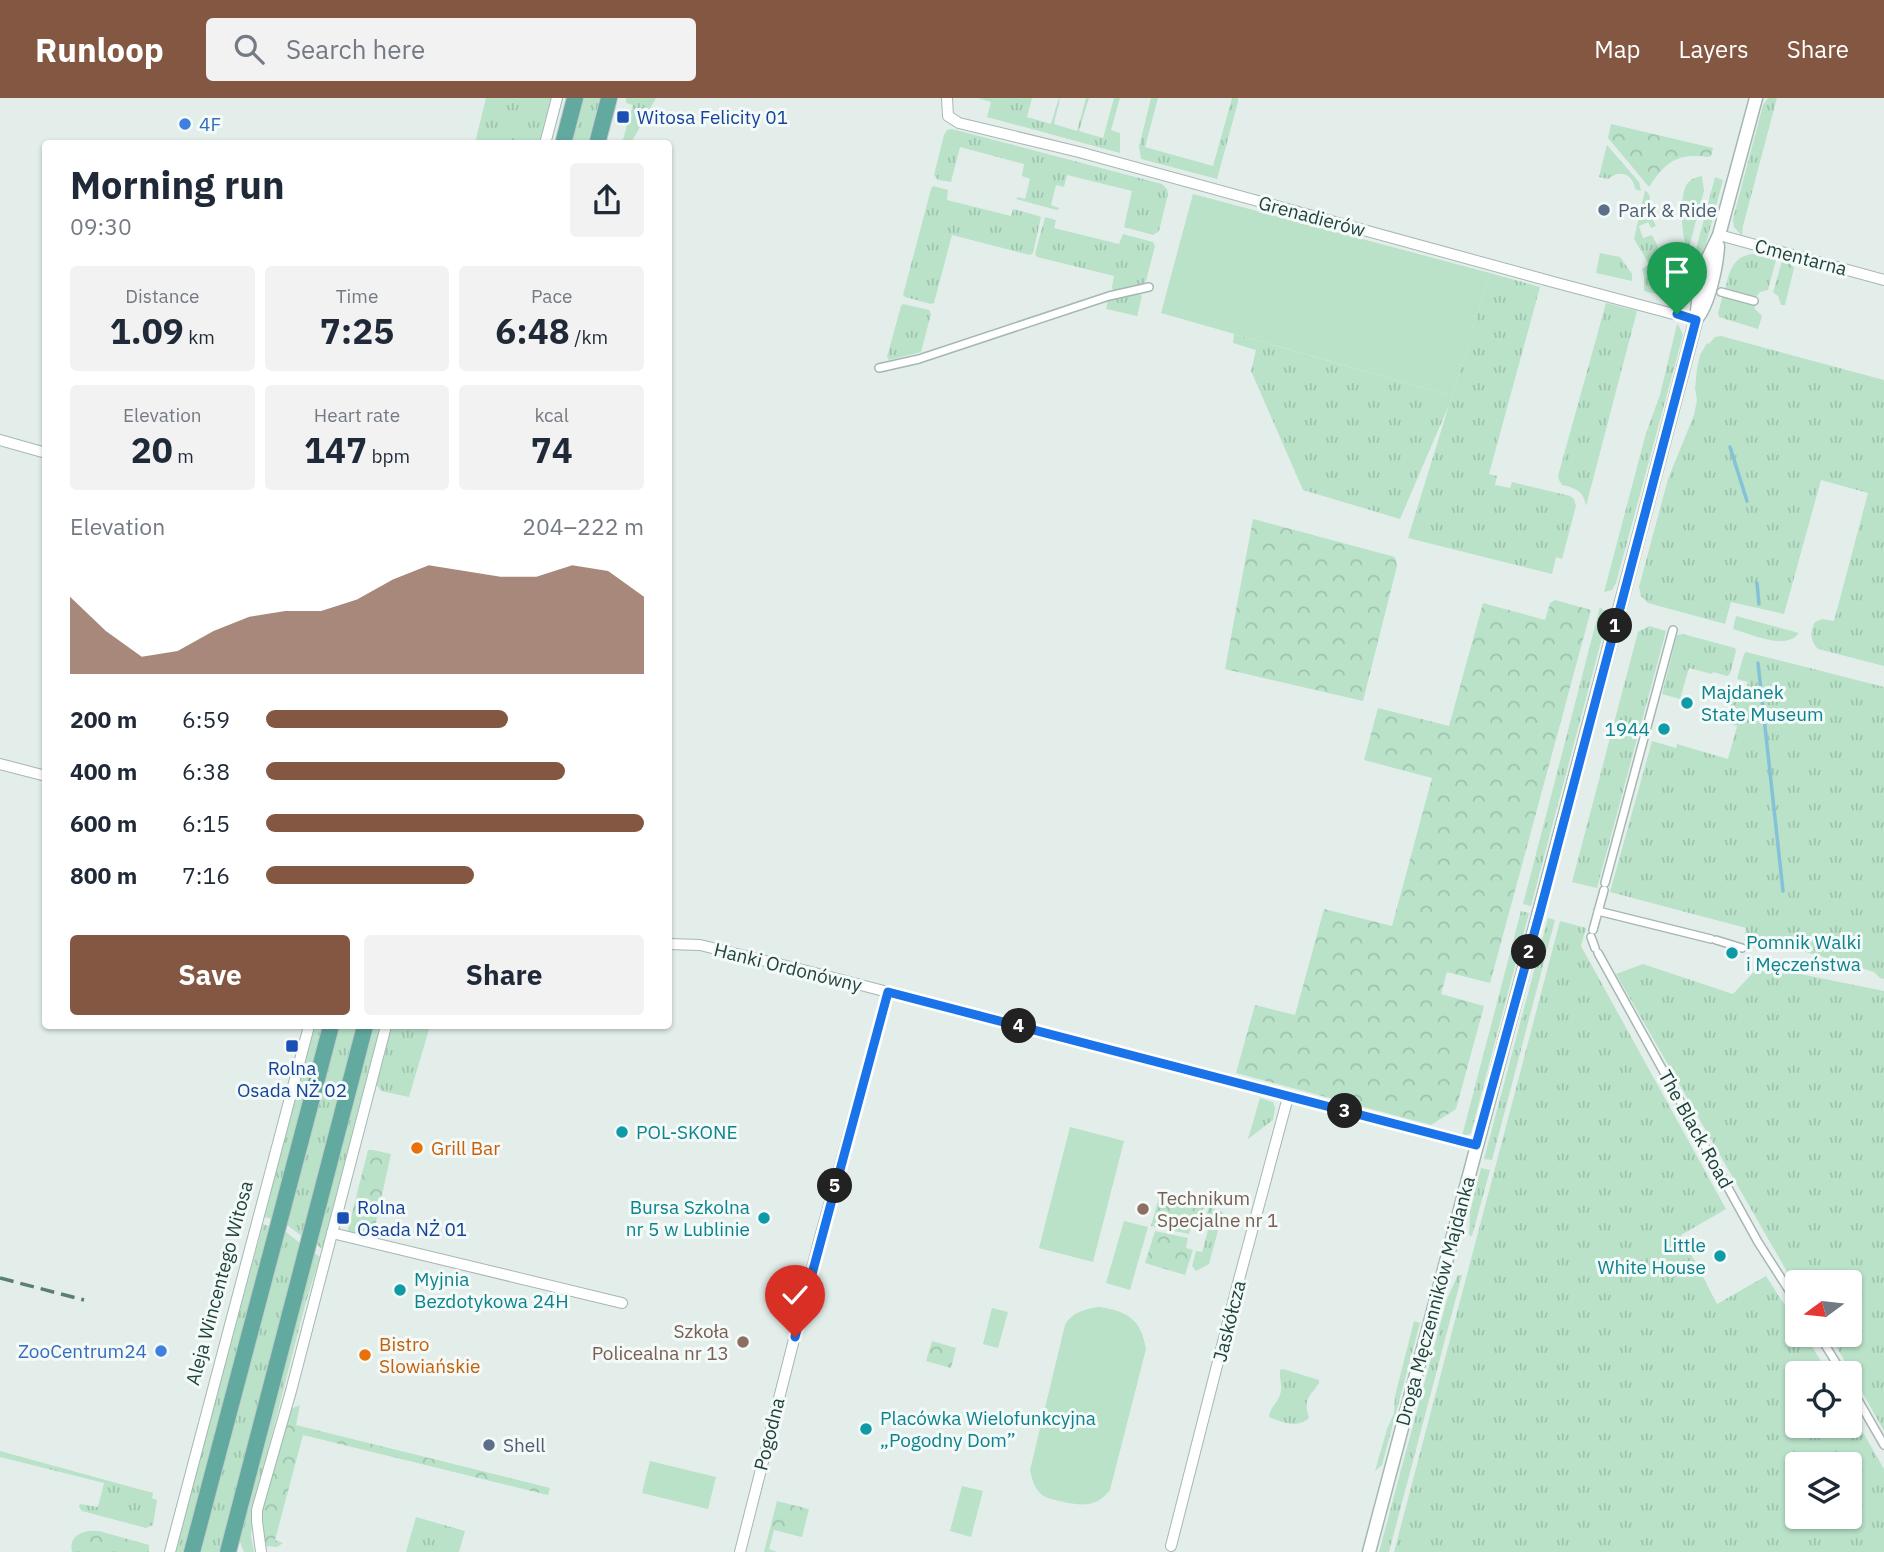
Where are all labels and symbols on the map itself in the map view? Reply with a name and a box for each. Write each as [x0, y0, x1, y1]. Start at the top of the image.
place label: Witosa Felicity 01 [637, 105, 788, 129]
marker: Witosa Felicity 01 [615, 109, 631, 125]
place label: 4F [199, 112, 221, 136]
marker: 4F [177, 116, 193, 132]
street label: Grenadierów [1256, 190, 1368, 242]
place label: Park & Ride [1618, 198, 1717, 222]
marker: Park & Ride [1596, 202, 1612, 218]
street label: Cmentarna [1752, 233, 1850, 281]
pin [1647, 242, 1707, 314]
pin: 1 [1598, 608, 1632, 644]
place label: Majdanek State Museum [1701, 680, 1824, 726]
marker: Majdanek State Museum [1679, 695, 1695, 711]
place label: 1944 [1604, 717, 1650, 741]
marker: 1944 [1656, 721, 1672, 737]
place label: Pomnik Walki i Męczeństwa [1746, 930, 1861, 976]
pin: 2 [1512, 934, 1546, 970]
street label: Hanki Ordonówny [712, 937, 865, 997]
marker: Pomnik Walki i Męczeństwa [1724, 945, 1740, 961]
pin: 4 [1002, 1009, 1036, 1044]
marker: Rolna Osada NŻ 02 [284, 1038, 300, 1054]
place label: Rolna Osada NŻ 02 [237, 1056, 347, 1102]
street label: The Black Road [1653, 1065, 1739, 1193]
pin: 3 [1328, 1094, 1362, 1128]
place label: POL-SKONE [636, 1120, 738, 1144]
marker: POL-SKONE [614, 1124, 630, 1140]
place label: Grill Bar [431, 1136, 500, 1160]
marker: Grill Bar [409, 1140, 425, 1156]
pin: 5 [818, 1168, 852, 1204]
street label: Droga Męczenników Majdanka [1390, 1174, 1480, 1428]
street label: Aleja Wincentego Witosa [180, 1178, 258, 1388]
place label: Technikum Specjalne nr 1 [1157, 1186, 1278, 1232]
place label: Rolna Osada NŻ 01 [357, 1195, 467, 1241]
place label: Bursa Szkolna nr 5 w Lublinie [626, 1195, 750, 1241]
marker: Technikum Specjalne nr 1 [1135, 1201, 1151, 1217]
marker: Rolna Osada NŻ 01 [335, 1210, 351, 1226]
marker: Bursa Szkolna nr 5 w Lublinie [756, 1210, 772, 1226]
place label: Little White House [1597, 1233, 1706, 1279]
marker: Little White House [1712, 1248, 1728, 1264]
pin [765, 1265, 825, 1337]
place label: Myjnia Bezdotykowa 24H [414, 1267, 569, 1313]
north arrow [1785, 1270, 1862, 1348]
street label: Jaskółcza [1207, 1278, 1251, 1364]
marker: Myjnia Bezdotykowa 24H [392, 1282, 408, 1298]
place label: Szkoła Policealna nr 13 [592, 1319, 729, 1365]
place label: Bistro Slowiańskie [379, 1332, 480, 1378]
marker: Szkoła Policealna nr 13 [735, 1334, 751, 1350]
place label: ZooCentrum24 [18, 1339, 147, 1363]
marker: ZooCentrum24 [153, 1343, 169, 1359]
marker: Bistro Slowiańskie [357, 1347, 373, 1363]
street label: Pogodna [748, 1395, 790, 1473]
place label: Placówka Wielofunkcyjna „Pogodny Dom” [880, 1406, 1096, 1452]
marker: Placówka Wielofunkcyjna „Pogodny Dom” [858, 1421, 874, 1437]
place label: Shell [503, 1433, 546, 1457]
marker: Shell [481, 1437, 497, 1453]

